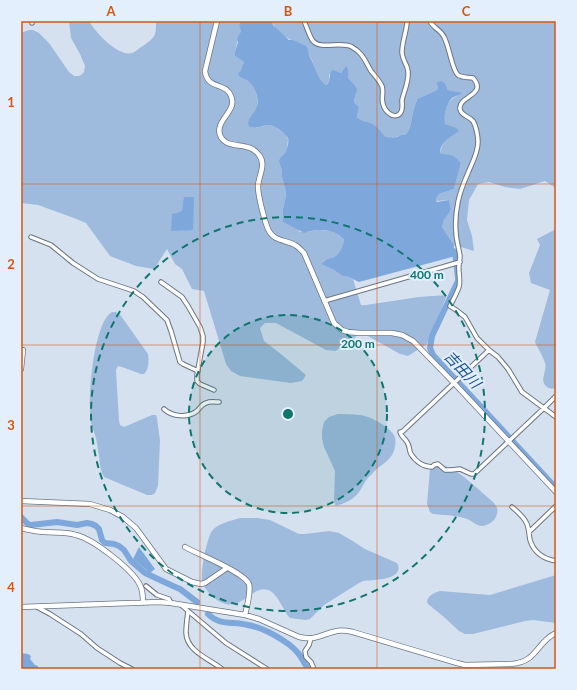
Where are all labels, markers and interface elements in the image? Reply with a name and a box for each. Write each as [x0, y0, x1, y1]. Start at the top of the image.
text: A [105, 3, 116, 19]
text: B [284, 3, 293, 19]
text: C [462, 3, 471, 19]
text: 1 [7, 94, 15, 110]
text: 2 [7, 256, 15, 272]
text: 400 m [410, 267, 444, 282]
text: 200 m [341, 336, 375, 351]
water label: 吉田川 [441, 346, 486, 393]
centre of rings [281, 407, 295, 421]
text: 3 [7, 417, 15, 433]
text: 4 [7, 579, 15, 595]

